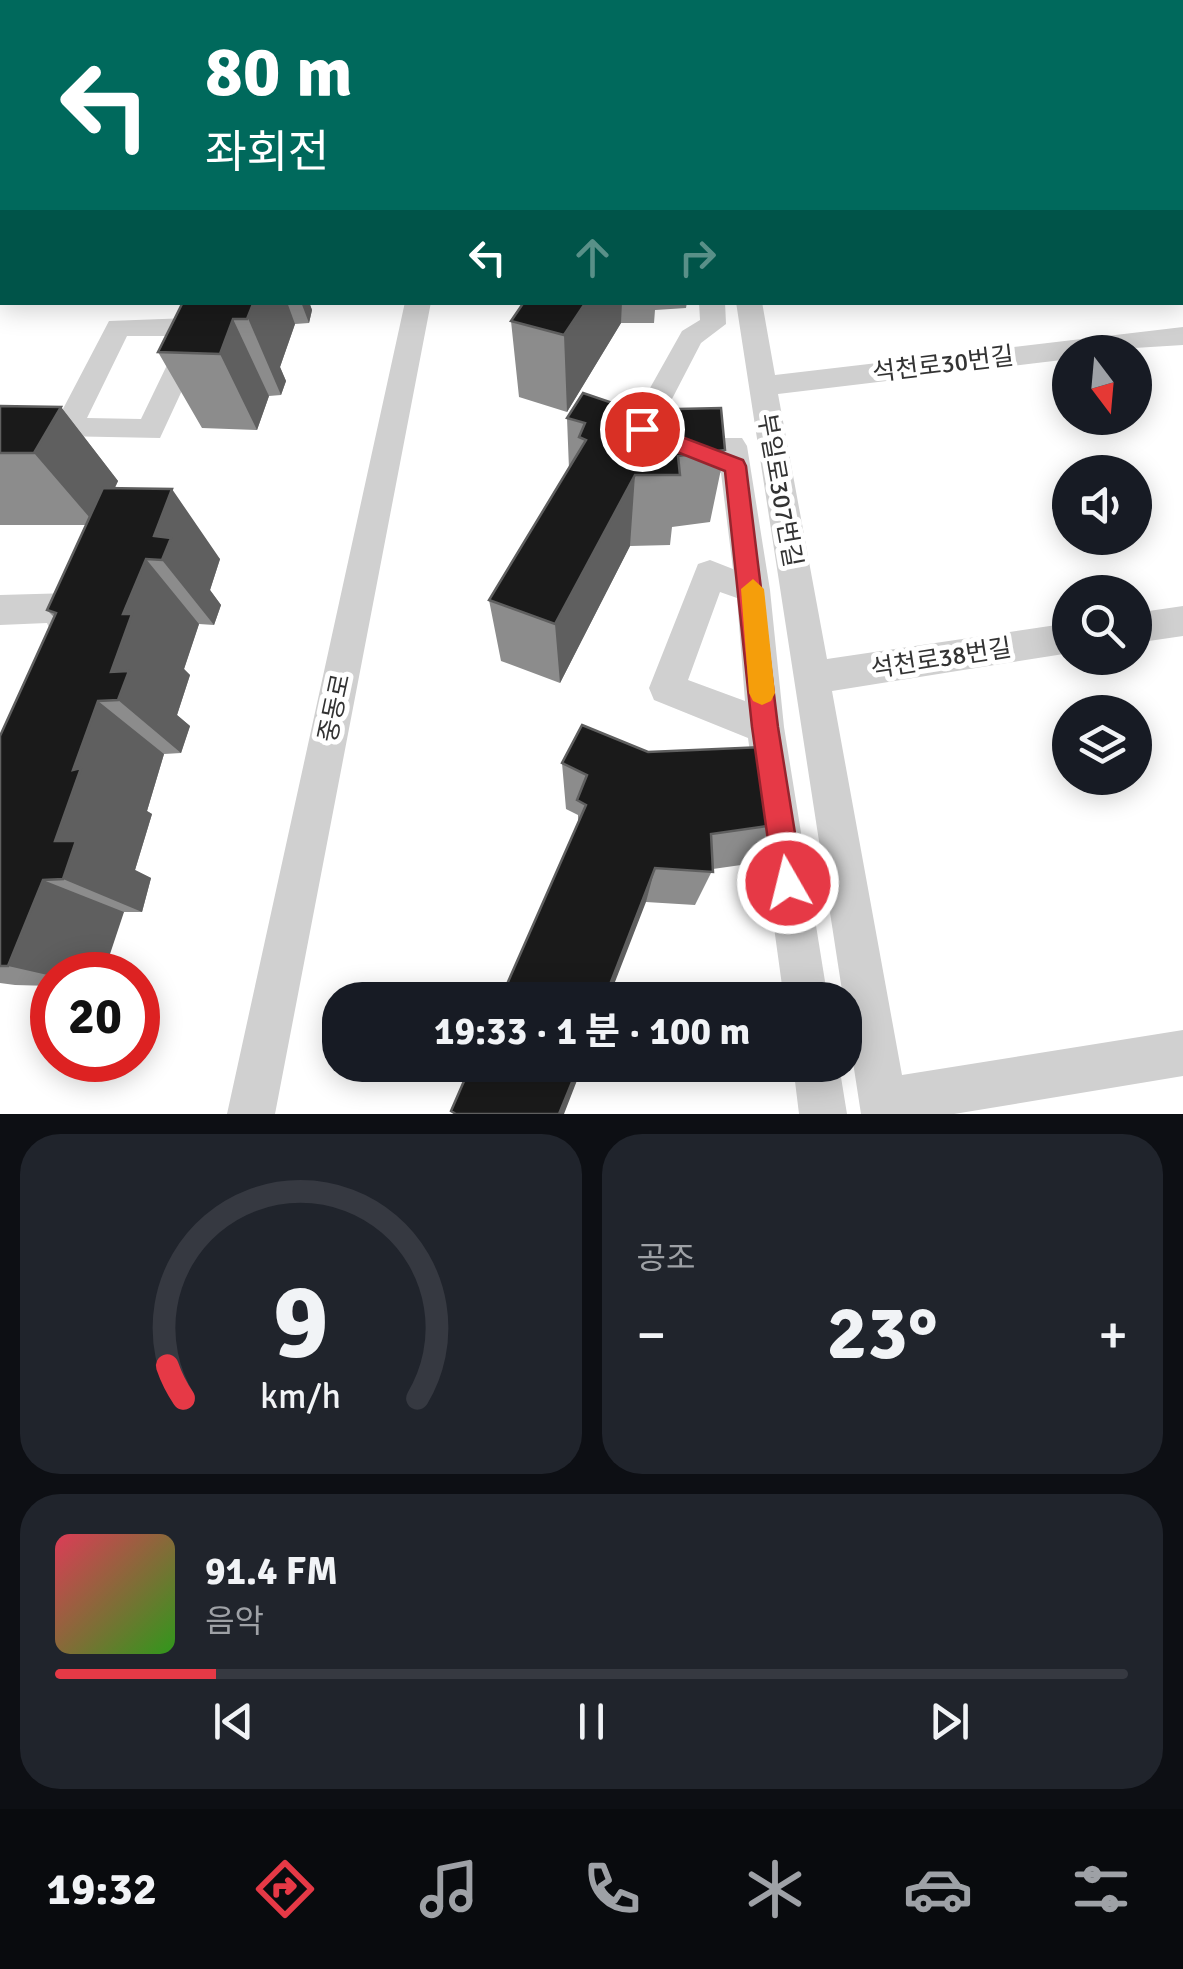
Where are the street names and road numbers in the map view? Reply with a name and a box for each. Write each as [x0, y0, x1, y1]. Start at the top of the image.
street label: 석천로30번길 [871, 340, 1015, 388]
street label: 부일로307번길 [751, 411, 809, 569]
street label: 석천로38번길 [868, 632, 1014, 684]
street label: 중동로 [312, 671, 356, 745]

